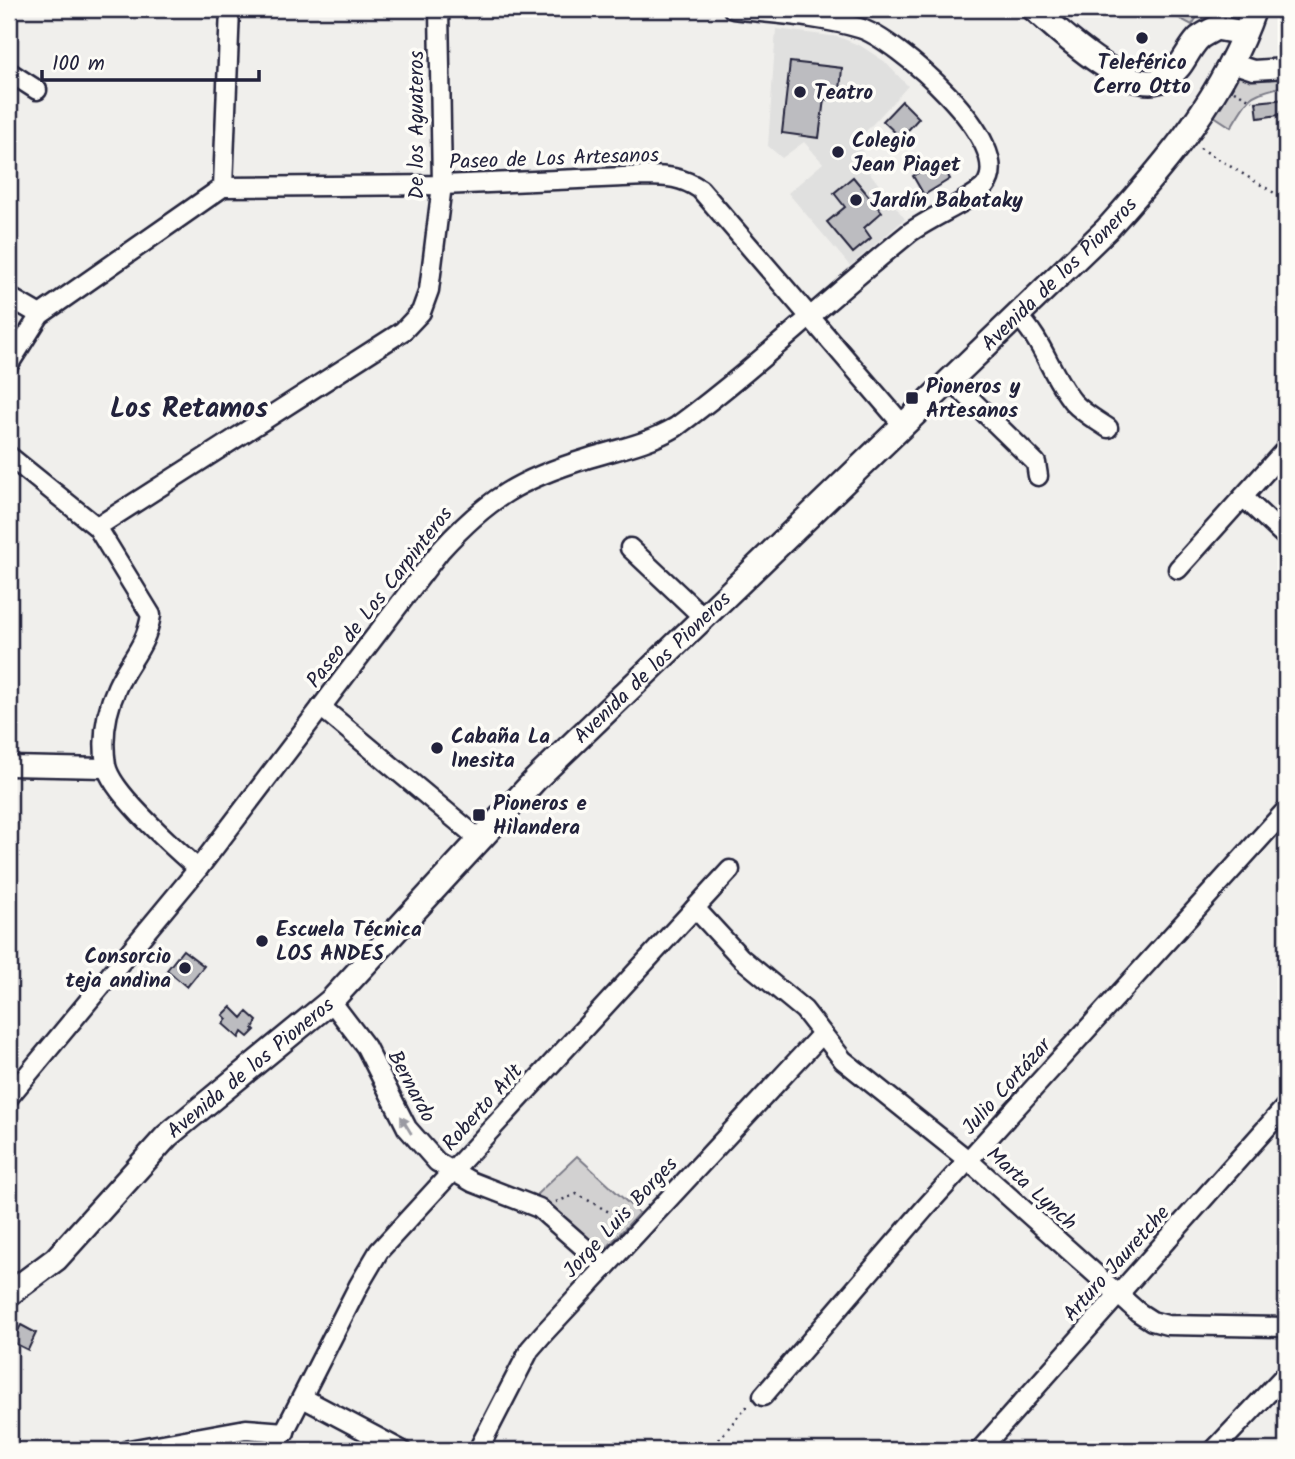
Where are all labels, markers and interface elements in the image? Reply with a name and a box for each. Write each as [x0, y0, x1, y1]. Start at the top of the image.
marker: Teleférico Cerro Otto [1134, 30, 1150, 46]
scale bar [42, 38, 259, 82]
place label: Teleférico Cerro Otto [1093, 47, 1191, 104]
text: 100 m [52, 48, 105, 81]
street label: De los Aguateros [401, 50, 434, 200]
place label: Teatro [814, 77, 873, 110]
marker: Teatro [792, 84, 808, 100]
place label: Colegio Jean Piaget [852, 125, 961, 182]
street label: Paseo de Los Artesanos [449, 139, 660, 180]
marker: Colegio Jean Piaget [830, 144, 846, 160]
place label: Jardín Babataky [870, 185, 1023, 218]
street label: Avenida de los Pioneros [974, 190, 1146, 360]
marker: Jardín Babataky [848, 192, 864, 208]
place label: Pioneros y Artesanos [926, 371, 1021, 428]
district label: Los Retamos [110, 387, 268, 432]
marker: Pioneros y Artesanos [904, 390, 920, 406]
street label: Paseo de Los Carpinteros [299, 500, 462, 696]
street label: Avenida de los Pioneros [567, 584, 740, 753]
place label: Cabaña La Inesita [451, 721, 550, 778]
marker: Cabaña La Inesita [429, 740, 445, 756]
place label: Pioneros e Hilandera [493, 788, 587, 845]
marker: Pioneros e Hilandera [471, 807, 487, 823]
place label: Escuela Técnica LOS ANDES [276, 914, 422, 971]
marker: Escuela Técnica LOS ANDES [254, 933, 270, 949]
place label: Consorcio teja andina [66, 941, 171, 998]
marker: Consorcio teja andina [177, 960, 193, 976]
street label: Avenida de los Pioneros [160, 990, 342, 1148]
street label: Julio Cortázar [954, 1030, 1061, 1143]
street label: Bernardo [378, 1045, 443, 1129]
street label: Roberto Arlt [435, 1056, 532, 1159]
one-way arrow [400, 1115, 412, 1134]
street label: Marta Lynch [978, 1139, 1084, 1239]
street label: Jorge Luis Borges [556, 1150, 686, 1286]
street label: Arturo Jauretche [1056, 1198, 1179, 1330]

